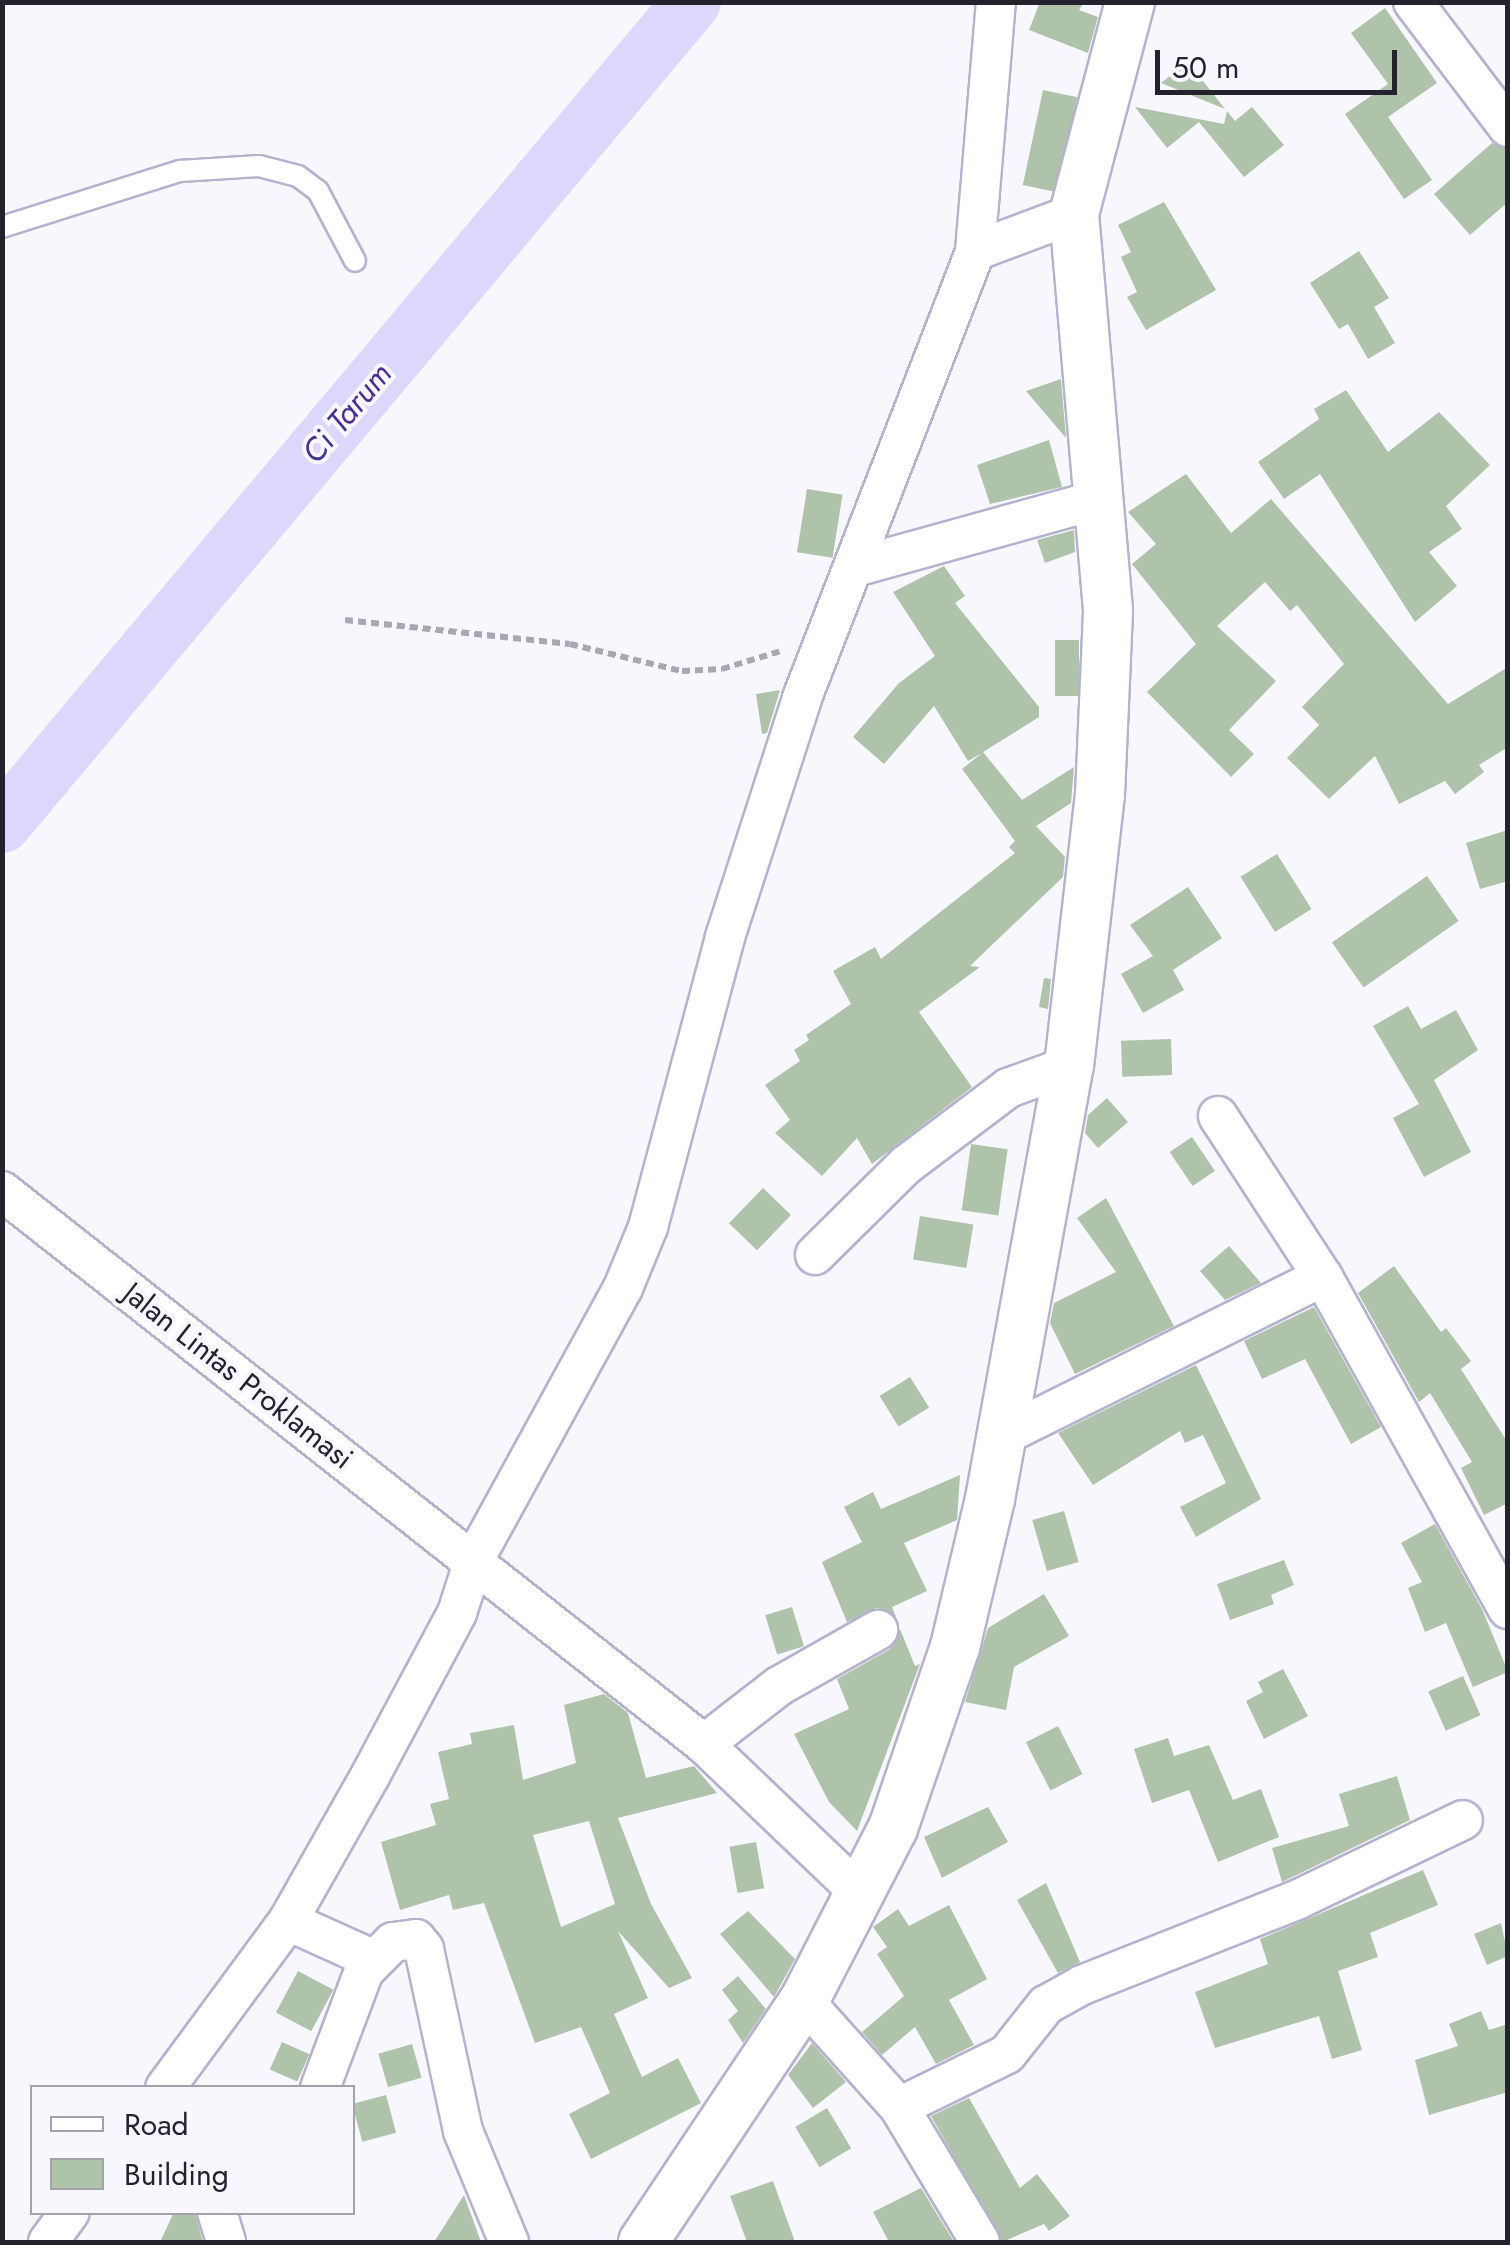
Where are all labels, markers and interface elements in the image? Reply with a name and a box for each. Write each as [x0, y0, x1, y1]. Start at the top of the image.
scale bar [1160, 30, 1402, 92]
text: 50 m [1172, 46, 1239, 89]
water label: Ci Tarum [294, 355, 400, 471]
street label: Jalan Lintas Proklamasi [116, 1275, 360, 1477]
legend [30, 2085, 355, 2215]
text: Road [124, 2103, 189, 2146]
text: Building [124, 2153, 229, 2196]

